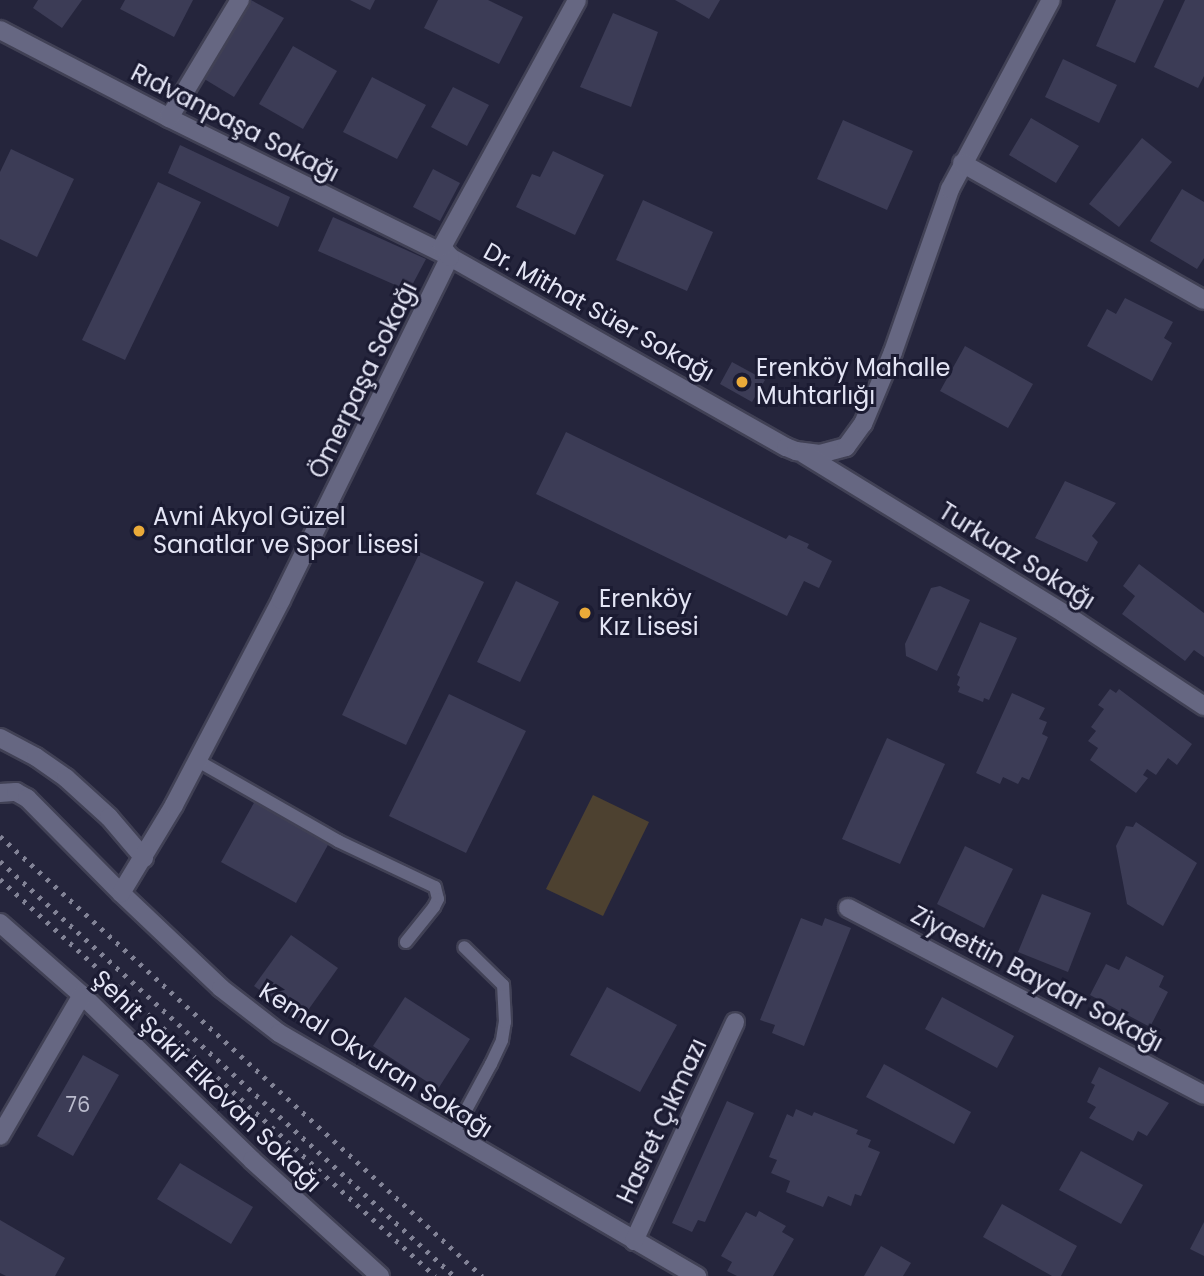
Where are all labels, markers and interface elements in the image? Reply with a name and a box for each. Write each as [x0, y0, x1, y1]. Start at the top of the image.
street label: Rıdvanpaşa Sokağı [126, 58, 344, 188]
street label: Dr. Mithat Süer Sokağı [479, 237, 719, 387]
street label: Ömerpaşa Sokağı [303, 277, 423, 483]
place label: Erenköy Mahalle Muhtarlığı [756, 354, 950, 410]
marker: Erenköy Mahalle Muhtarlığı [734, 374, 750, 390]
street label: Turkuaz Sokağı [934, 496, 1100, 616]
place label: Avni Akyol Güzel Sanatlar ve Spor Lisesi [153, 503, 419, 559]
marker: Avni Akyol Güzel Sanatlar ve Spor Lisesi [131, 523, 147, 539]
place label: Erenköy Kız Lisesi [599, 585, 699, 641]
marker: Erenköy Kız Lisesi [577, 605, 593, 621]
street label: Ziyaettin Baydar Sokağı [906, 900, 1168, 1058]
street label: Şehit Şakir Elkovan Sokağı [87, 964, 327, 1198]
street label: Kemal Okvuran Sokağı [254, 976, 498, 1144]
street label: Hasret Çıkmazı [611, 1034, 713, 1208]
house number: 76 [66, 1092, 90, 1118]

